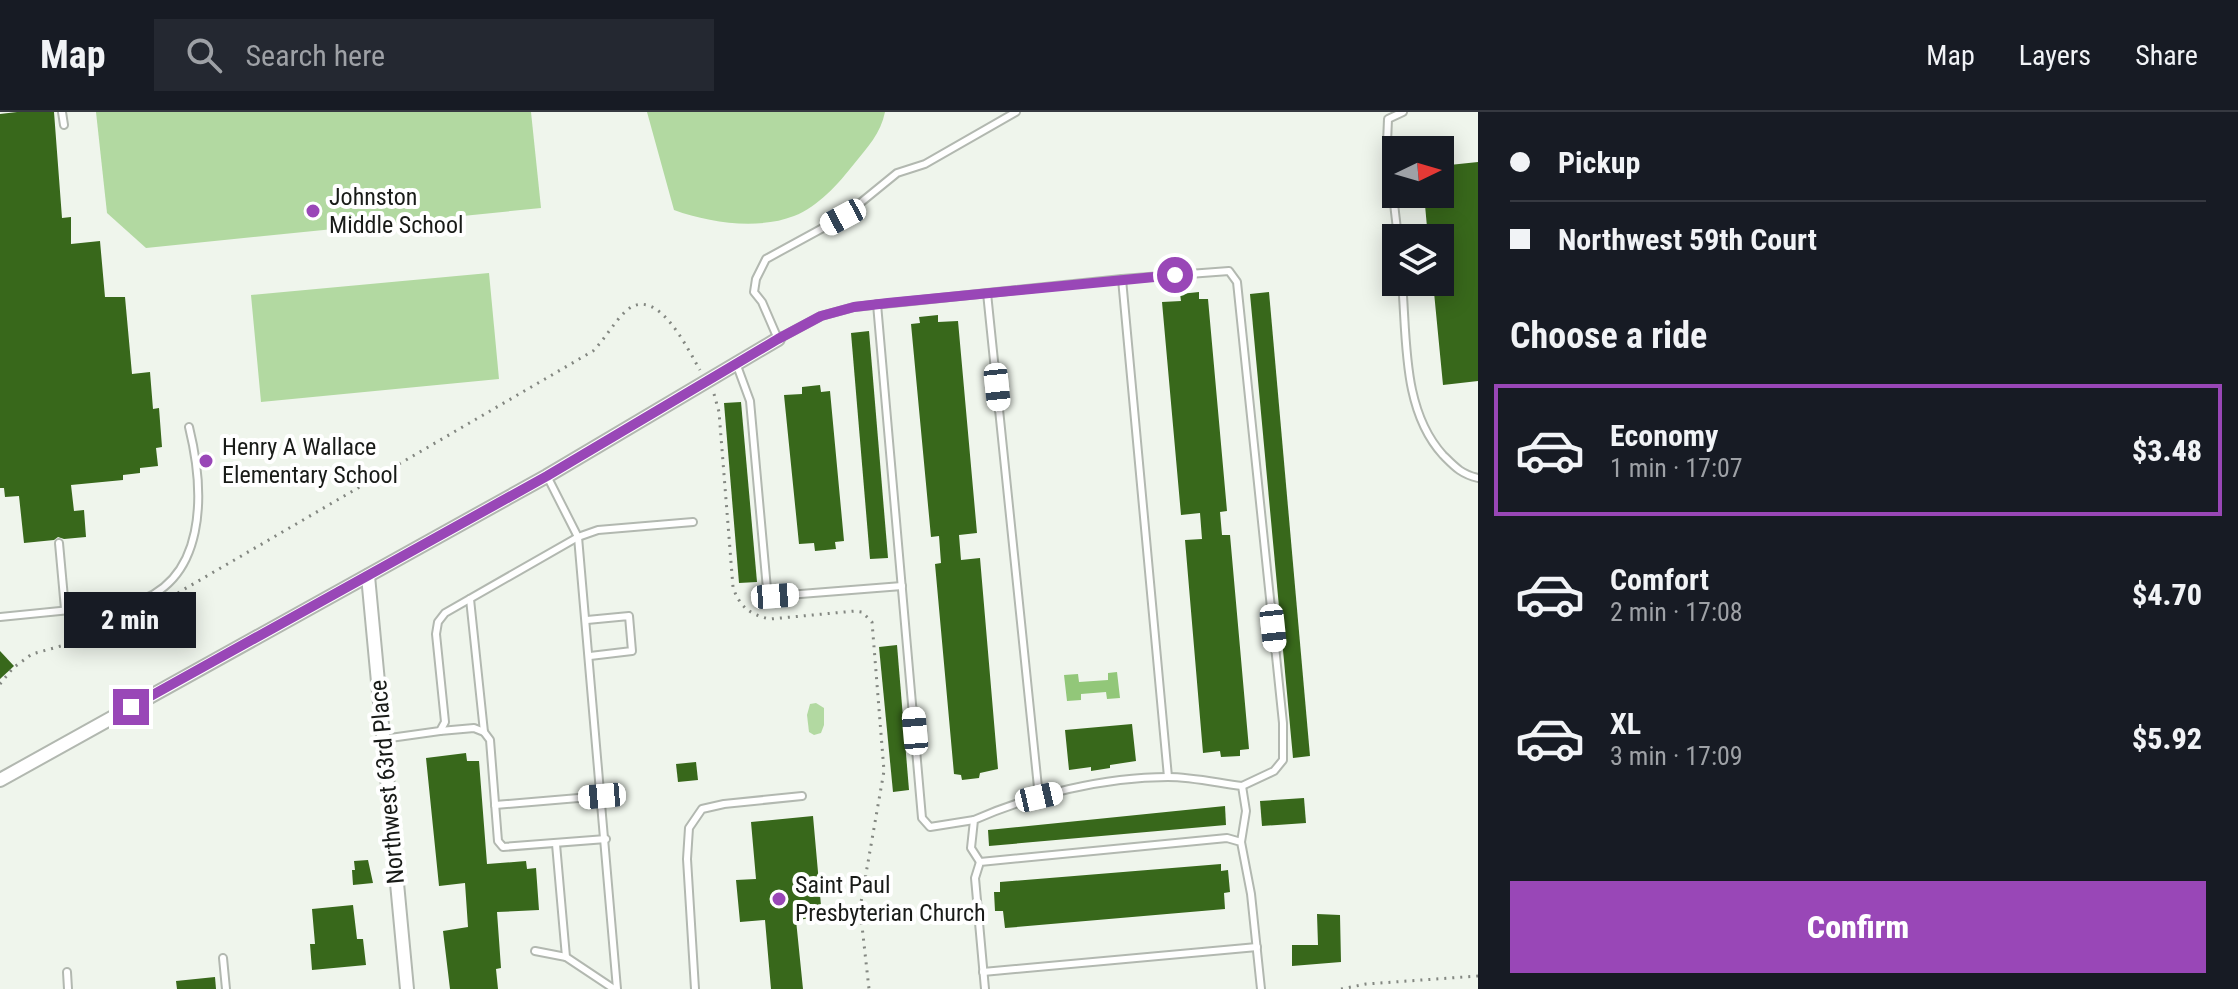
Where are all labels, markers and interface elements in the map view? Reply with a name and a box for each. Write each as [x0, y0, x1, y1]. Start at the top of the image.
search box [154, 19, 714, 91]
text: Map [40, 33, 106, 77]
icon: search [182, 33, 226, 77]
text: Search here [246, 38, 385, 73]
text: Map [1926, 39, 1975, 72]
text: Layers [2019, 39, 2091, 72]
text: Share [2135, 39, 2198, 72]
north arrow [1382, 136, 1454, 208]
map controls [1382, 136, 1454, 296]
text: Pickup [1558, 145, 1640, 180]
place label: Johnston Middle School [329, 183, 463, 239]
car [816, 195, 870, 239]
marker: Johnston Middle School [304, 202, 322, 220]
text: Northwest 59th Court [1558, 222, 1817, 257]
button: layers [1382, 224, 1454, 296]
route start [1157, 257, 1193, 293]
text: Choose a ride [1510, 315, 1707, 357]
car [983, 362, 1011, 412]
icon: car [1514, 414, 1586, 486]
text: Economy [1610, 418, 1718, 453]
place label: Henry A Wallace Elementary School [222, 433, 398, 489]
text: $3.48 [2132, 433, 2202, 468]
marker: Henry A Wallace Elementary School [197, 452, 215, 470]
text: 1 min · 17:07 [1610, 453, 1743, 483]
icon: car [1514, 558, 1586, 630]
text: Comfort [1610, 562, 1709, 597]
text: $4.70 [2132, 577, 2202, 612]
car [750, 582, 800, 610]
callout: 2 min [65, 591, 197, 647]
text: 2 min · 17:08 [1610, 597, 1743, 627]
car [1259, 603, 1287, 653]
text: 2 min [101, 605, 159, 635]
street label: Northwest 63rd Place [364, 679, 410, 885]
route end [113, 689, 149, 725]
icon: car [1514, 702, 1586, 774]
car [901, 706, 929, 756]
text: XL [1610, 706, 1641, 741]
text: $5.92 [2132, 721, 2202, 756]
text: 3 min · 17:09 [1610, 741, 1743, 771]
car [1013, 780, 1065, 814]
car [577, 782, 627, 810]
place label: Saint Paul Presbyterian Church [795, 871, 986, 927]
button: Confirm [1510, 881, 2206, 973]
marker: Saint Paul Presbyterian Church [770, 890, 788, 908]

